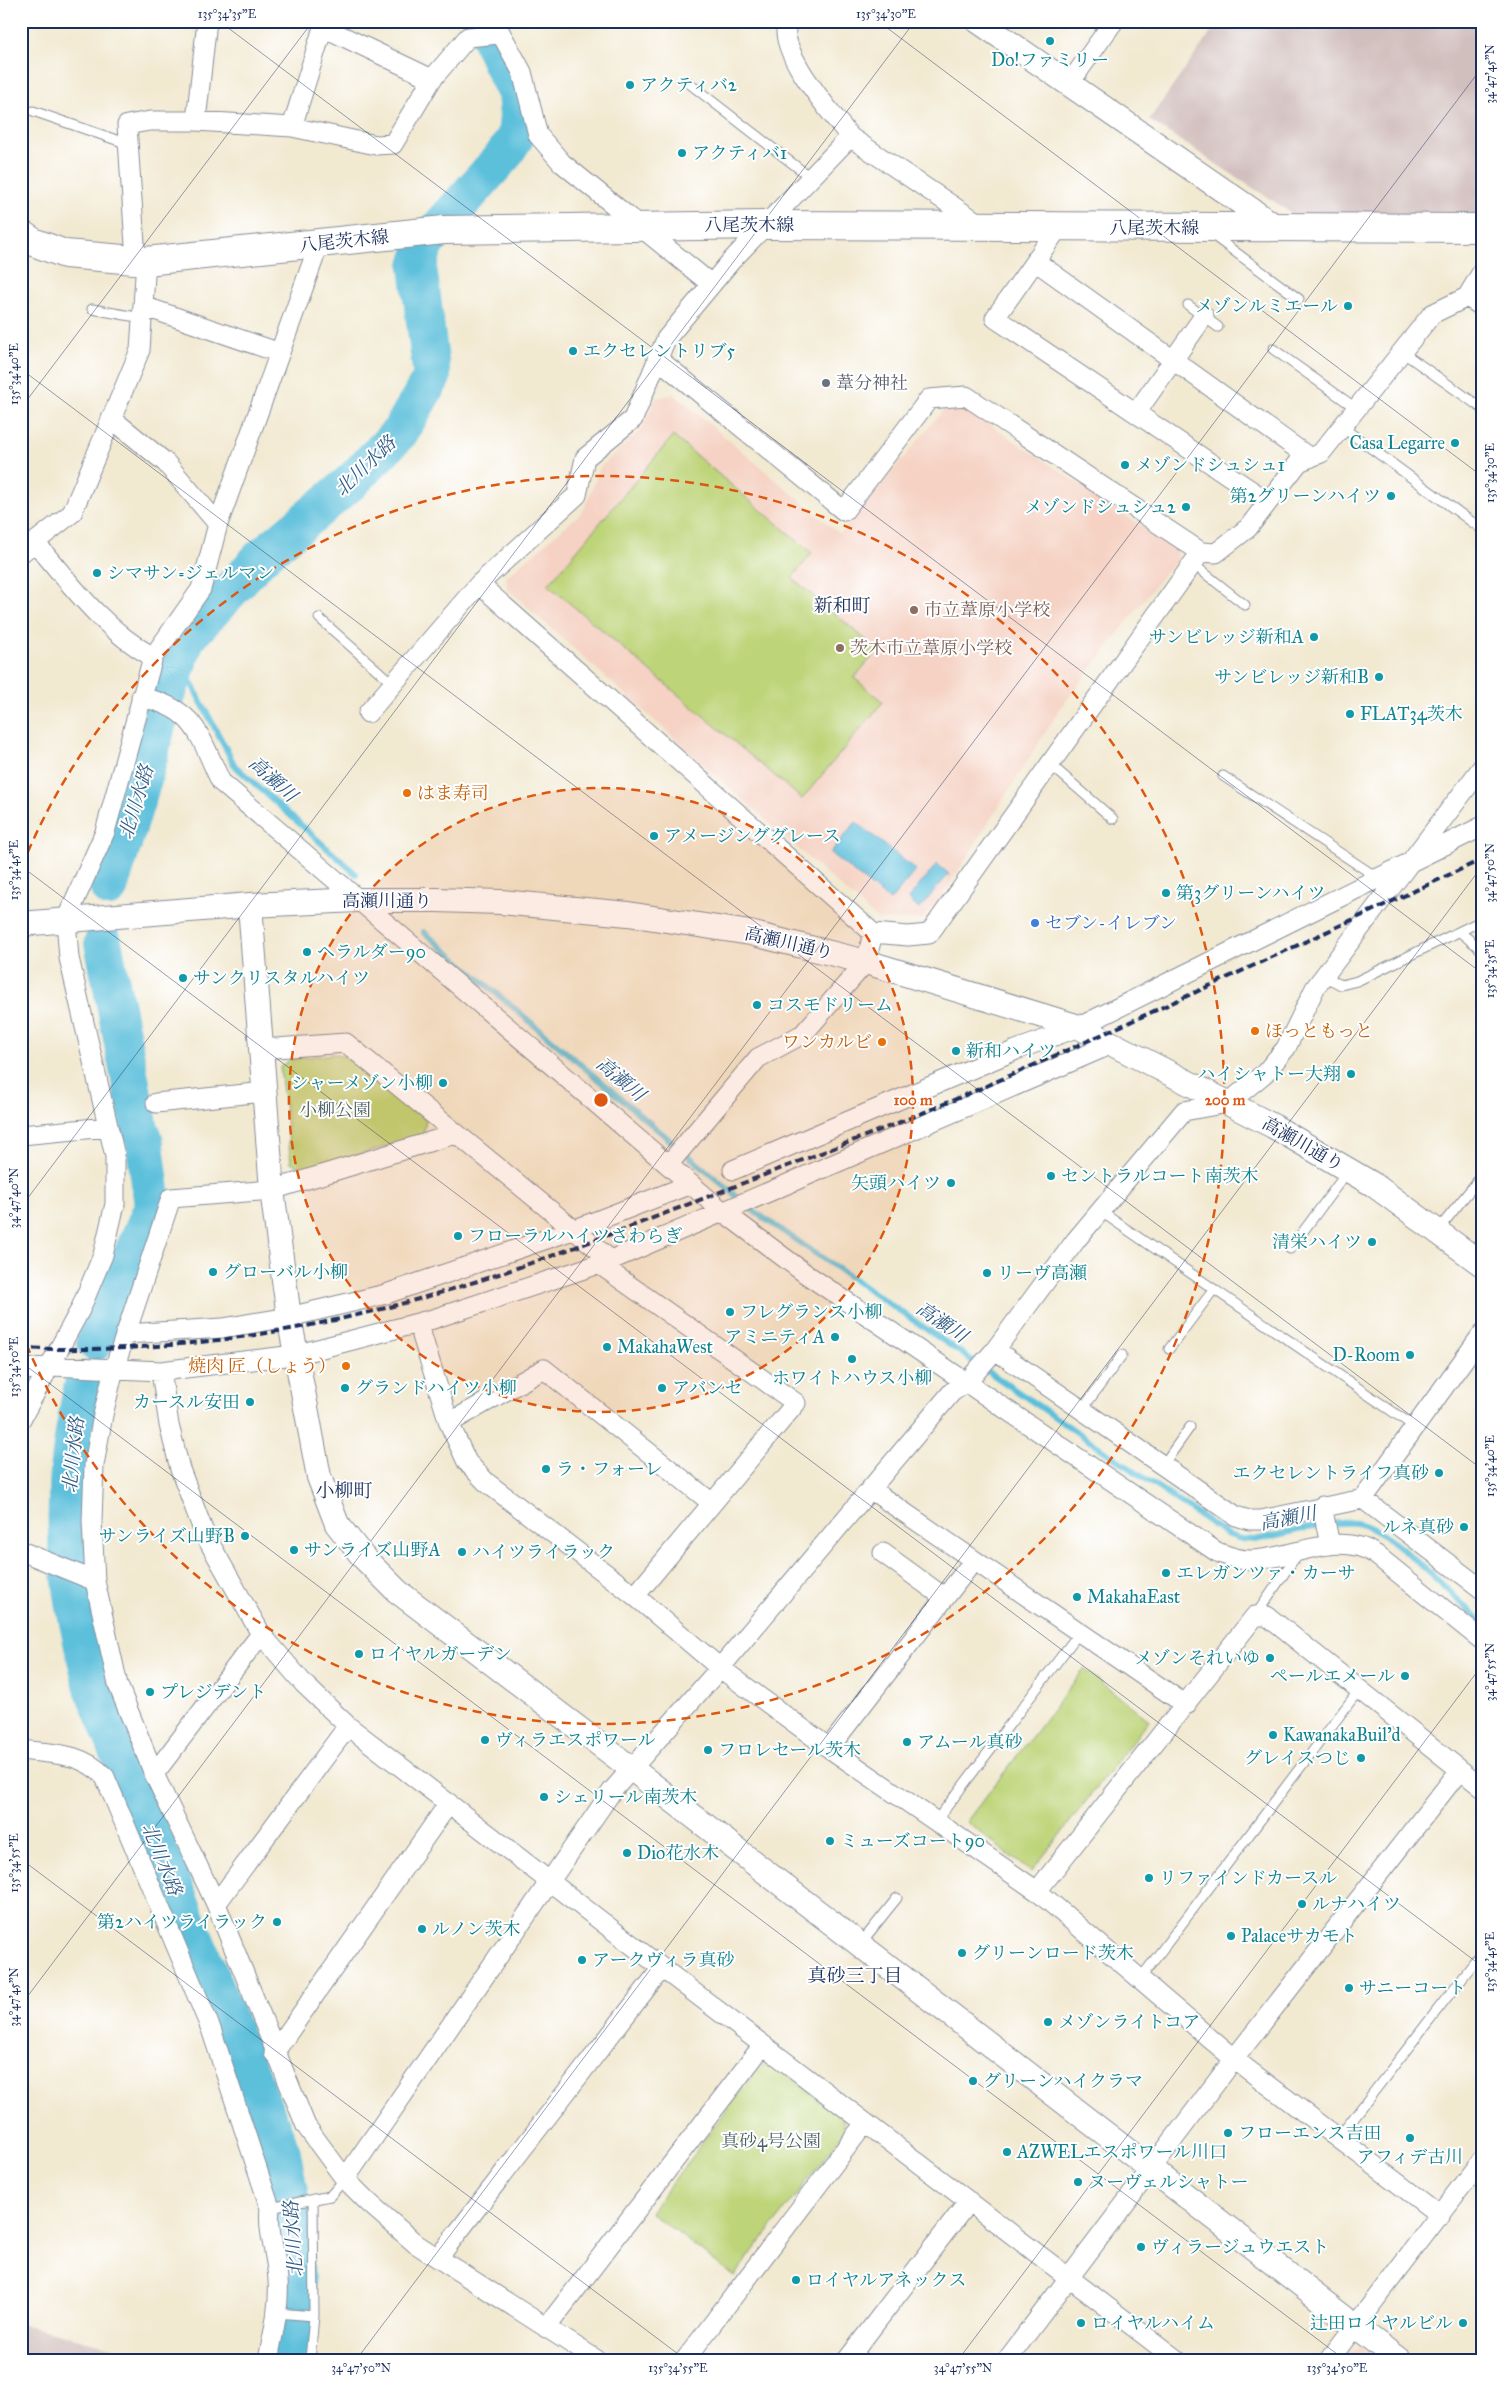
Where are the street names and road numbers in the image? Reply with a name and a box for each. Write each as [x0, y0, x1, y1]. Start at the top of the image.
street label: 八尾茨木線 [704, 214, 794, 236]
street label: 八尾茨木線 [1109, 217, 1199, 239]
street label: 八尾茨木線 [298, 225, 390, 257]
street label: 高瀬川通り [342, 890, 432, 912]
street label: 高瀬川通り [743, 922, 835, 964]
street label: 高瀬川通り [1259, 1112, 1347, 1176]

